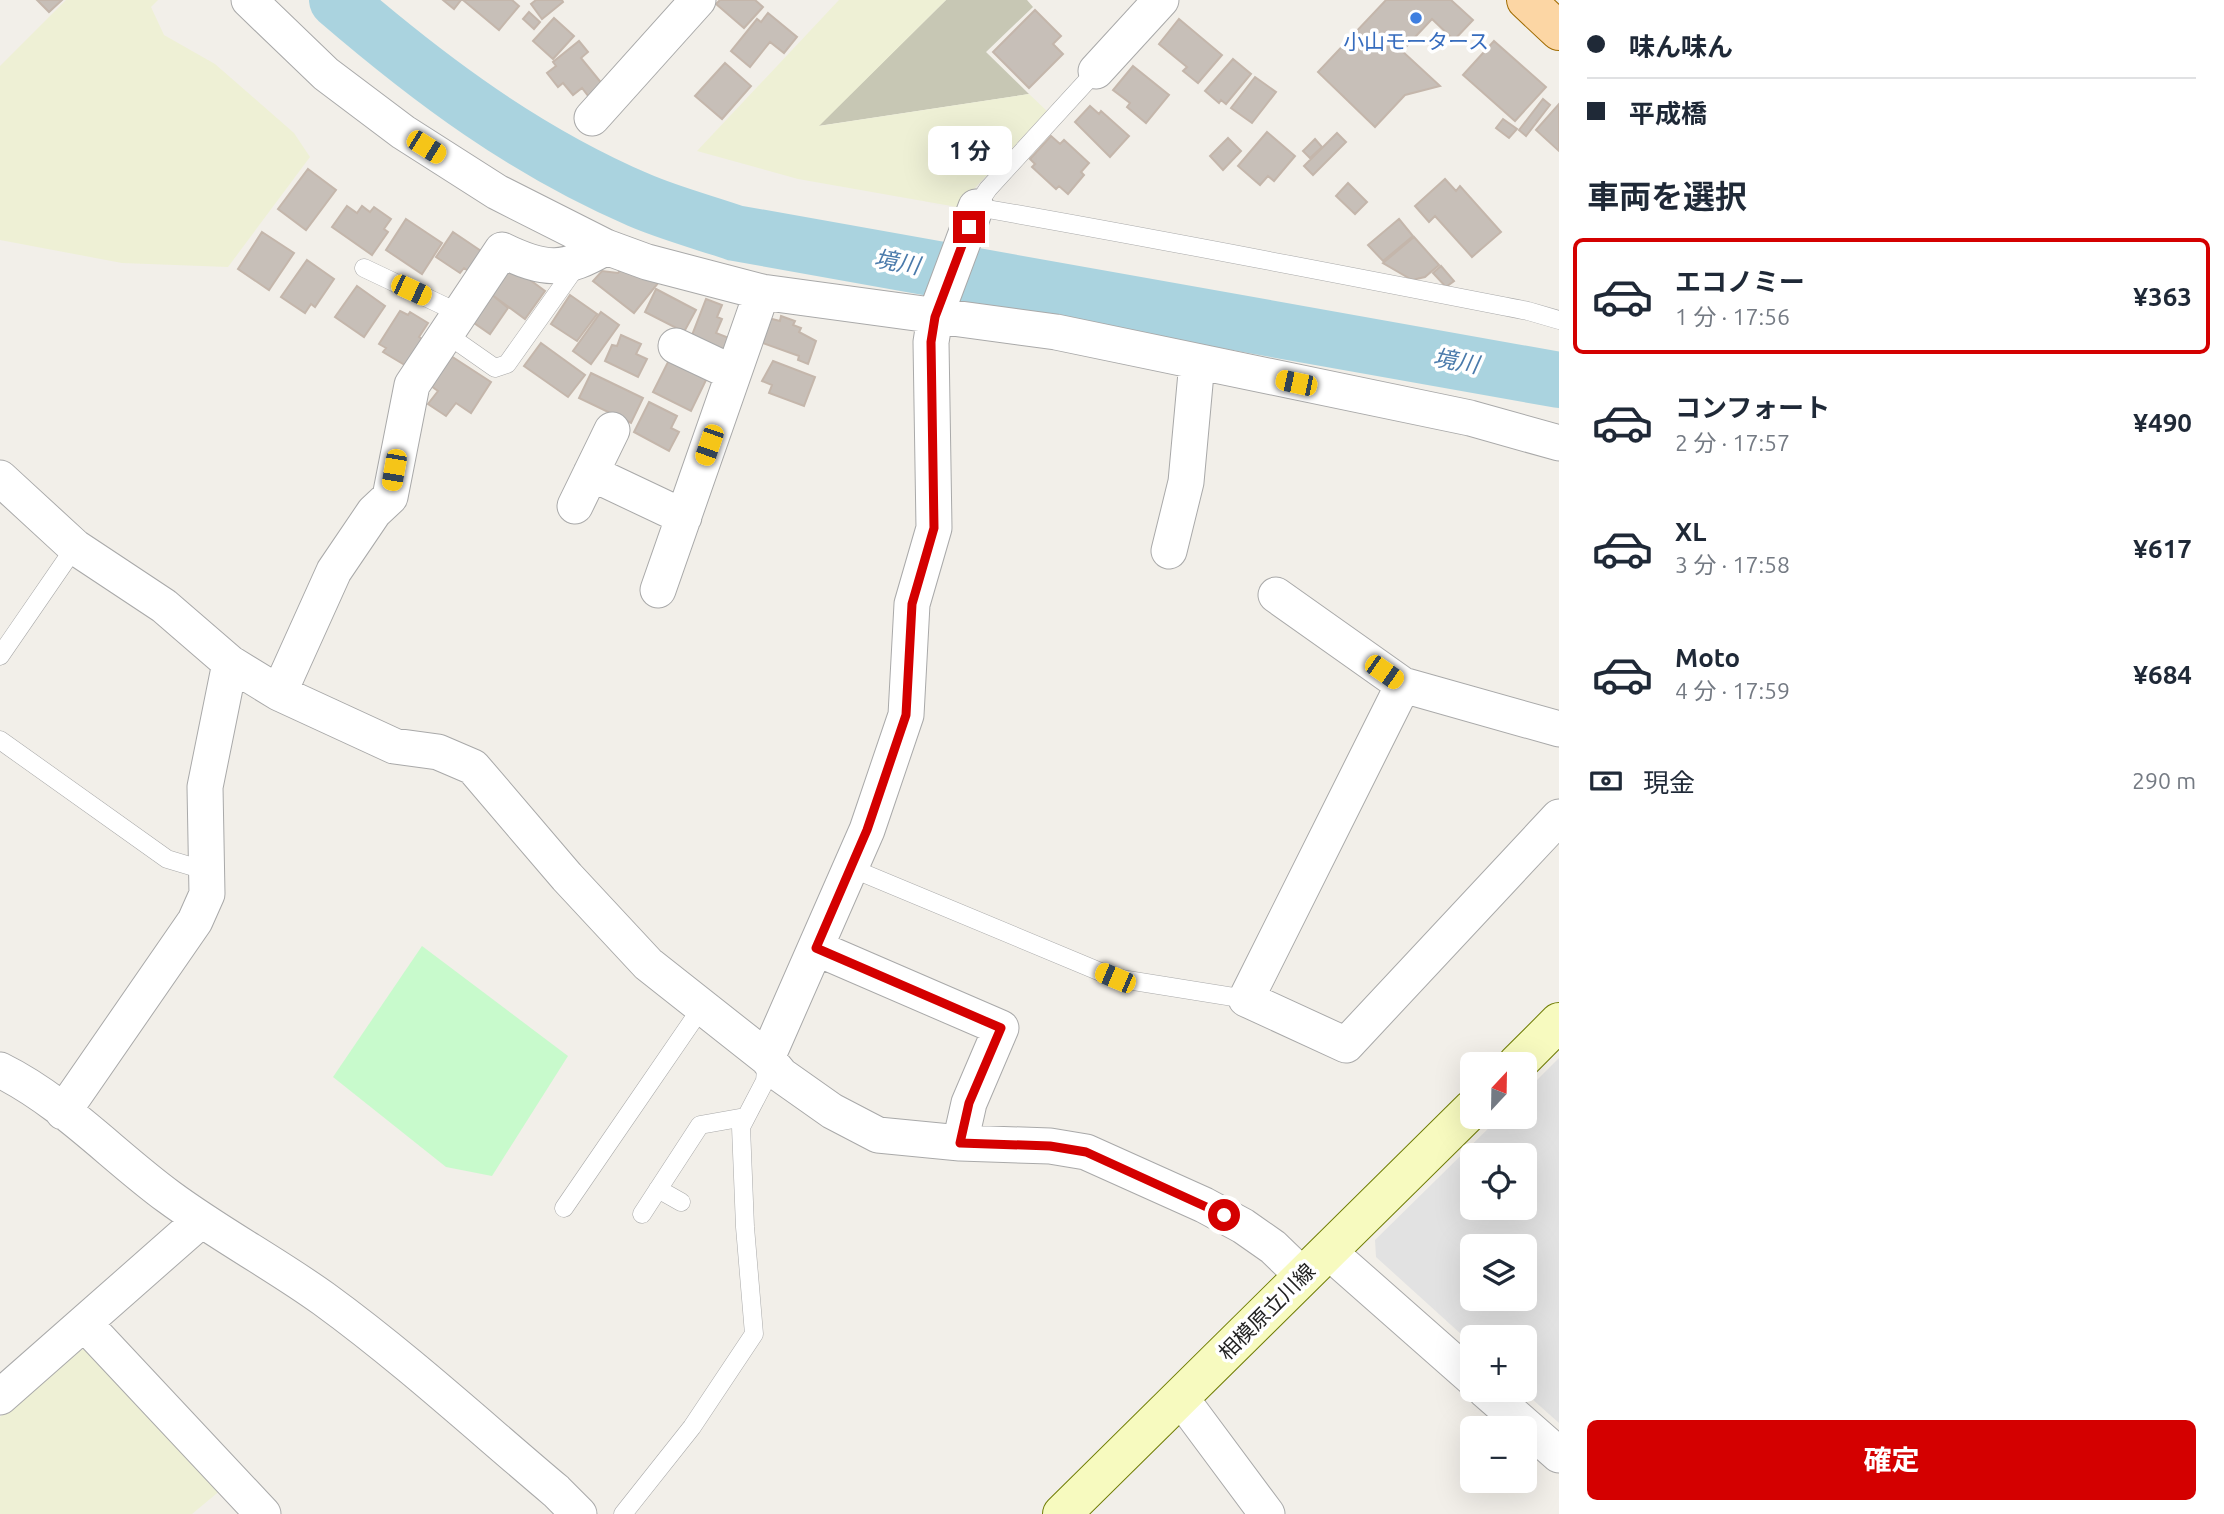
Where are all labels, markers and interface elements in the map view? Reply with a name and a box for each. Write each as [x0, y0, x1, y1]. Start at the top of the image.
marker: 小山モータース [1408, 10, 1424, 26]
place label: 小山モータース [1343, 29, 1489, 53]
text: 味ん味ん [1629, 32, 1733, 61]
text: 平成橋 [1629, 99, 1707, 128]
callout: 1 分 [927, 126, 1011, 174]
car [403, 127, 450, 167]
text: 1 分 [949, 138, 991, 163]
text: 車両を選択 [1587, 178, 1747, 214]
route end [953, 211, 985, 243]
water label: 境川 [872, 245, 925, 278]
icon: car [1591, 265, 1654, 328]
text: エコノミー [1675, 267, 1805, 296]
car [388, 272, 435, 308]
text: ¥363 [2133, 282, 2192, 311]
text: 1 分 · 17:56 [1675, 304, 1790, 329]
water label: 境川 [1431, 344, 1484, 377]
car [1274, 368, 1319, 398]
icon: car [1591, 391, 1654, 454]
text: コンフォート [1675, 393, 1830, 422]
text: ¥490 [2133, 408, 2192, 437]
car [693, 422, 726, 468]
text: 2 分 · 17:57 [1675, 430, 1790, 455]
car [381, 447, 408, 493]
icon: car [1591, 517, 1654, 580]
text: XL [1675, 517, 1706, 546]
text: ¥617 [2133, 534, 2192, 563]
text: 3 分 · 17:58 [1675, 552, 1790, 577]
icon: car [1591, 643, 1654, 706]
text: Moto [1675, 643, 1740, 672]
car [1361, 651, 1408, 693]
text: ¥684 [2133, 660, 2192, 689]
text: 4 分 · 17:59 [1675, 678, 1790, 703]
icon: cash [1587, 762, 1625, 800]
text: 現金 [1643, 768, 1695, 797]
text: 290 m [2132, 768, 2196, 793]
car [1092, 960, 1139, 996]
north arrow [1460, 1052, 1536, 1129]
map controls [1460, 1052, 1537, 1493]
button: locate [1460, 1143, 1537, 1220]
route start [1208, 1199, 1240, 1231]
button: layers [1460, 1234, 1537, 1311]
street label: 相模原立川線 [1213, 1258, 1319, 1364]
button: + [1460, 1325, 1537, 1402]
button: − [1460, 1416, 1537, 1493]
button: 確定 [1587, 1420, 2196, 1500]

